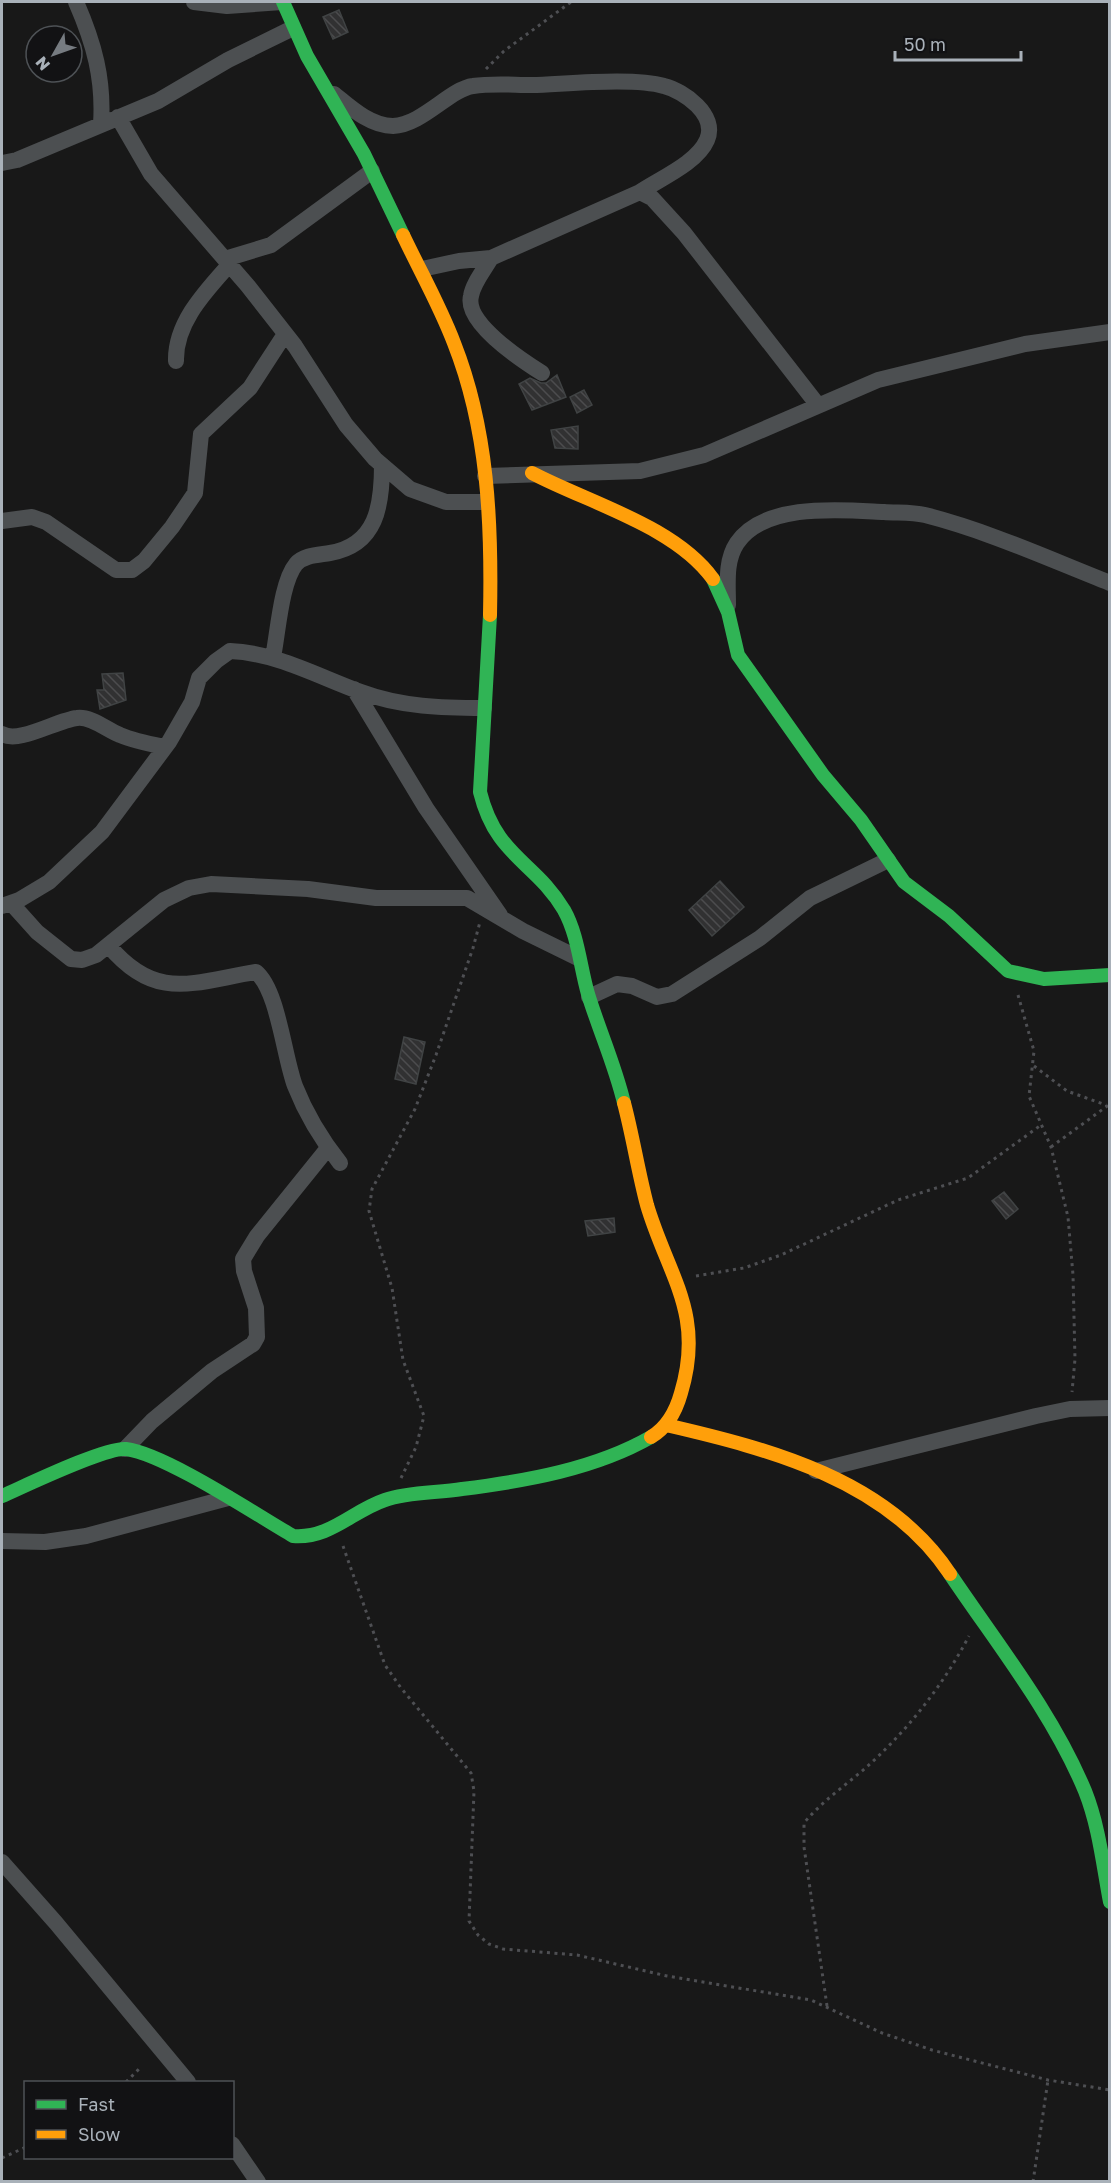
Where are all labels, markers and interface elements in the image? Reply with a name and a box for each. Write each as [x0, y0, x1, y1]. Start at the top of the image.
north arrow [24, 24, 84, 84]
scale bar [895, 24, 1021, 62]
text: 50 m [904, 33, 946, 55]
text: N [31, 53, 54, 75]
legend [24, 2081, 234, 2159]
text: Fast [78, 2093, 115, 2115]
text: Slow [78, 2123, 121, 2145]

